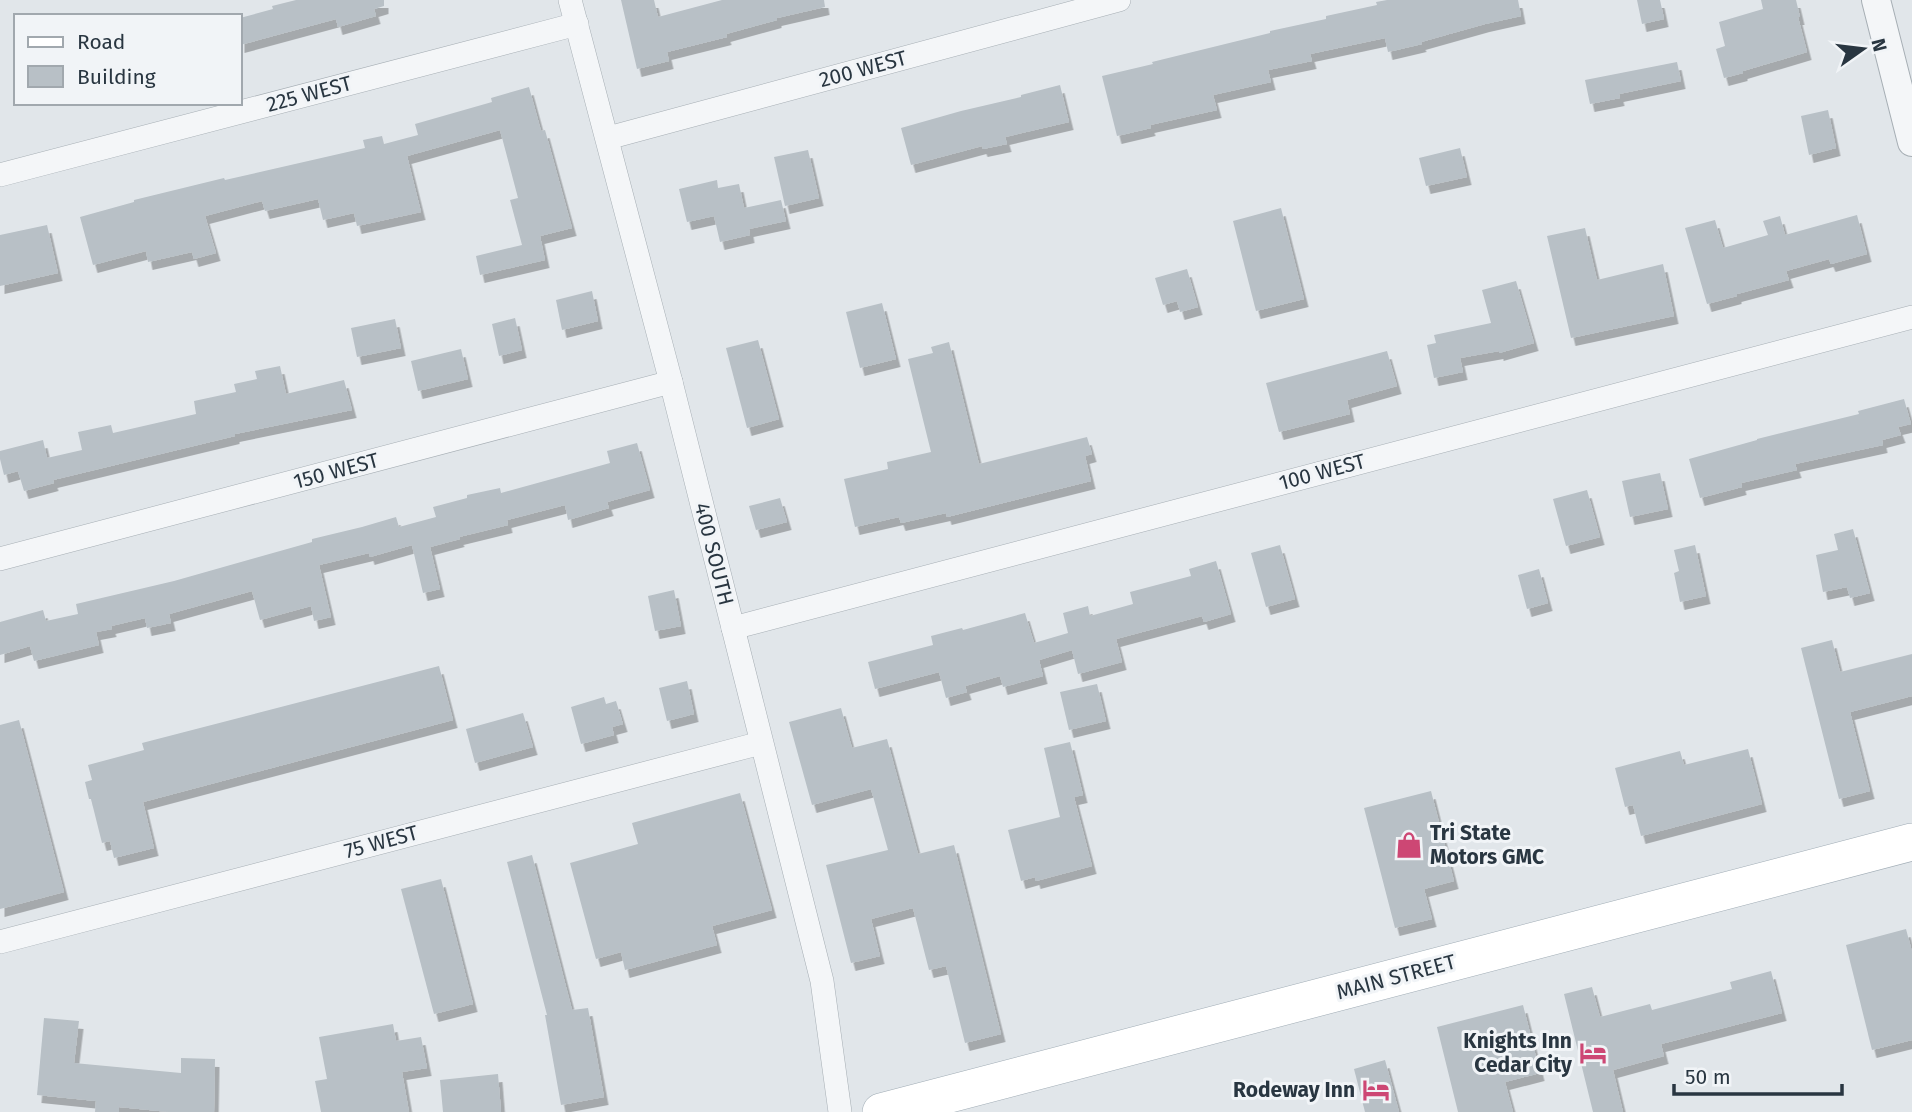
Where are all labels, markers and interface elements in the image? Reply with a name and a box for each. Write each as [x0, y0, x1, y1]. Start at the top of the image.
legend [14, 14, 242, 105]
north arrow [1828, 14, 1898, 84]
text: Road [77, 29, 125, 55]
text: N [1866, 36, 1892, 54]
street label: 200 WEST [816, 45, 910, 93]
text: Building [77, 64, 156, 90]
street label: 225 WEST [264, 70, 355, 118]
street label: 150 WEST [291, 447, 382, 495]
street label: 100 WEST [1276, 448, 1368, 496]
street label: 400 SOUTH [689, 500, 739, 608]
street label: 75 WEST [341, 820, 421, 864]
place label: Tri State Motors GMC [1430, 820, 1544, 870]
shop icon: Tri State Motors GMC [1394, 830, 1424, 860]
street label: MAIN STREET [1334, 949, 1459, 1005]
place label: Knights Inn Cedar City [1463, 1028, 1572, 1078]
hotel icon: Knights Inn Cedar City [1578, 1038, 1608, 1068]
scale bar [1674, 1052, 1842, 1096]
text: 50 m [1685, 1064, 1731, 1090]
hotel icon: Rodeway Inn [1361, 1075, 1391, 1105]
place label: Rodeway Inn [1233, 1077, 1355, 1103]

